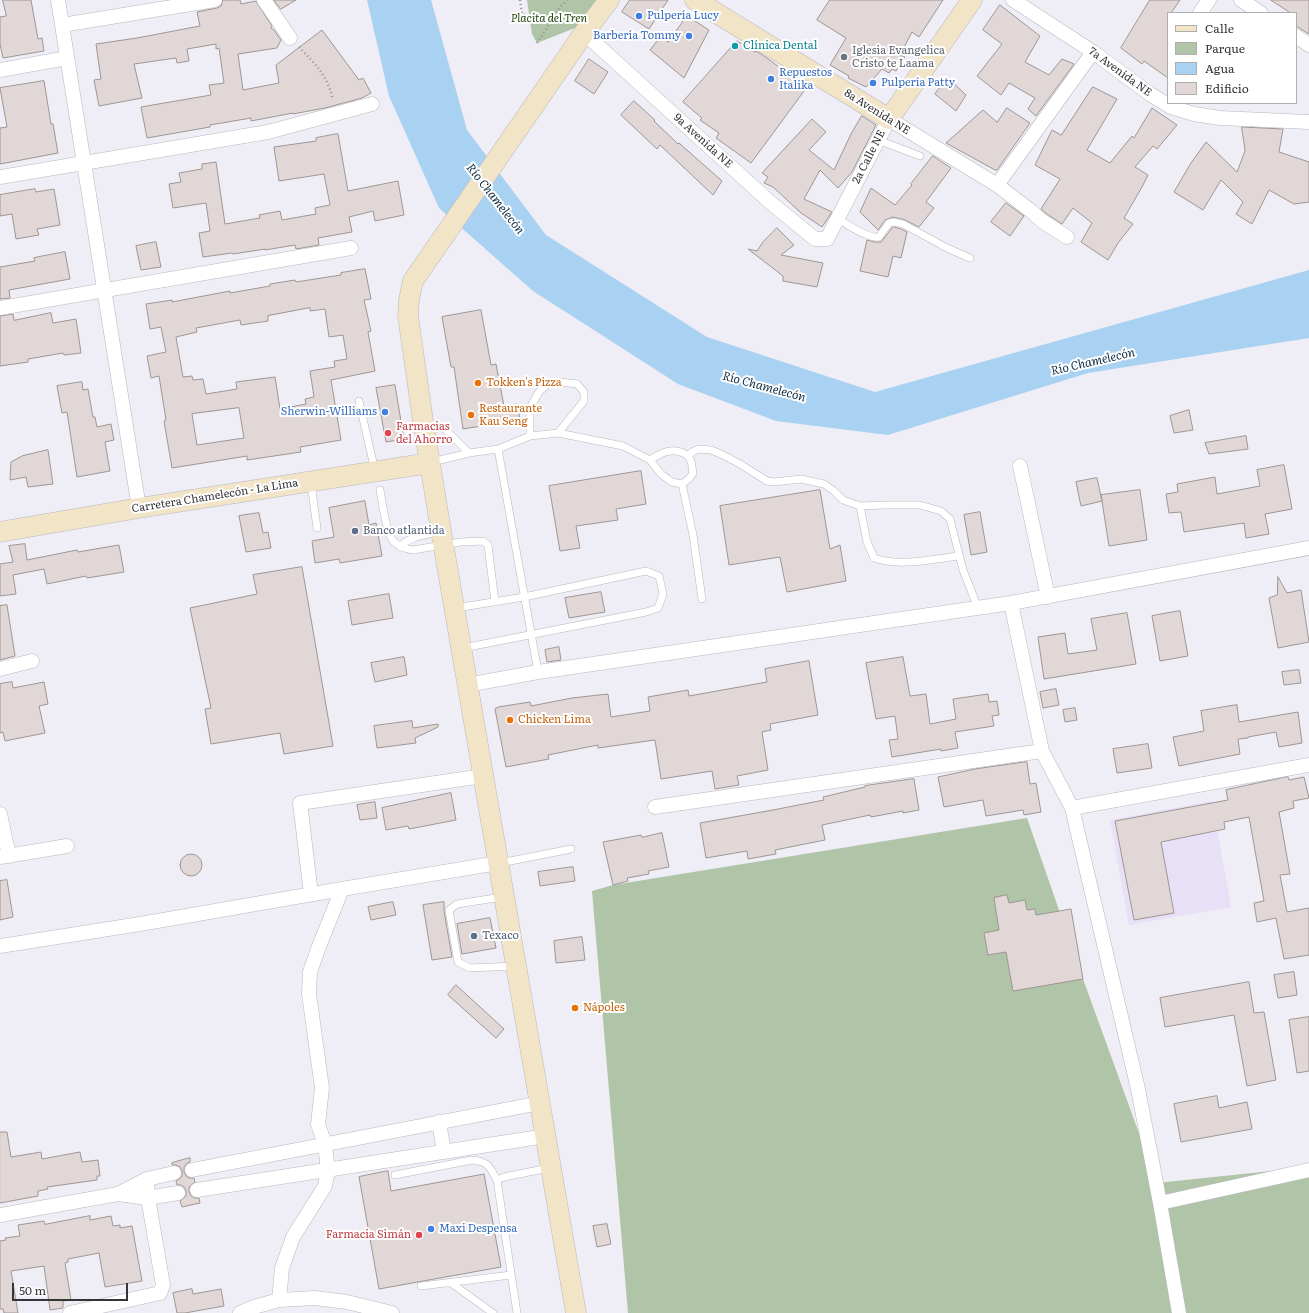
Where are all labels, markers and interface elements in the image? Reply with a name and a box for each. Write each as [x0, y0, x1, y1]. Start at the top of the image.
place label: Pulpería Lucy [647, 9, 719, 23]
marker: Pulpería Lucy [634, 11, 644, 21]
park label: Placita del Tren [511, 12, 587, 26]
legend [1167, 12, 1297, 104]
text: Calle [1205, 19, 1234, 37]
place label: Barbería Tommy [593, 29, 681, 43]
marker: Barbería Tommy [684, 31, 694, 41]
place label: Clínica Dental [743, 39, 817, 53]
text: Parque [1205, 39, 1245, 57]
marker: Clínica Dental [730, 41, 740, 51]
place label: Iglesia Evangelica Cristo te Laama [852, 44, 945, 70]
street label: 7a Avenida NE [1086, 45, 1154, 99]
marker: Iglesia Evangelica Cristo te Laama [839, 52, 849, 62]
text: Agua [1205, 59, 1235, 77]
place label: Repuestos Italika [779, 66, 832, 92]
marker: Repuestos Italika [766, 74, 776, 84]
place label: Pulpería Patty [881, 76, 955, 90]
marker: Pulpería Patty [868, 78, 878, 88]
text: Edificio [1205, 79, 1249, 97]
street label: 8a Avenida NE [842, 86, 912, 138]
street label: 9a Avenida NE [671, 111, 735, 171]
street label: 2a Calle NE [850, 128, 888, 186]
water label: Río Chamelecón [463, 161, 527, 237]
water label: Río Chamelecón [1050, 345, 1136, 379]
water label: Río Chamelecón [721, 369, 807, 405]
place label: Tokken's Pizza [486, 376, 562, 390]
marker: Tokken's Pizza [473, 378, 483, 388]
place label: Restaurante Kau Seng [479, 402, 542, 428]
place label: Sherwin-Williams [281, 405, 377, 419]
marker: Sherwin-Williams [380, 407, 390, 417]
marker: Restaurante Kau Seng [466, 410, 476, 420]
place label: Farmacias del Ahorro [396, 420, 452, 446]
marker: Farmacias del Ahorro [383, 428, 393, 438]
street label: Carretera Chamelecón - La Lima [131, 476, 299, 516]
place label: Banco atlantida [363, 524, 445, 538]
marker: Banco atlantida [350, 526, 360, 536]
place label: Chicken Lima [518, 713, 591, 727]
marker: Chicken Lima [505, 715, 515, 725]
place label: Texaco [482, 929, 519, 943]
marker: Texaco [469, 931, 479, 941]
place label: Nápoles [583, 1001, 625, 1015]
marker: Nápoles [570, 1003, 580, 1013]
place label: Maxi Despensa [439, 1222, 517, 1236]
marker: Maxi Despensa [426, 1224, 436, 1234]
place label: Farmacia Simán [326, 1228, 411, 1242]
marker: Farmacia Simán [414, 1230, 424, 1240]
scale bar [14, 1275, 130, 1301]
text: 50 m [19, 1281, 46, 1299]

